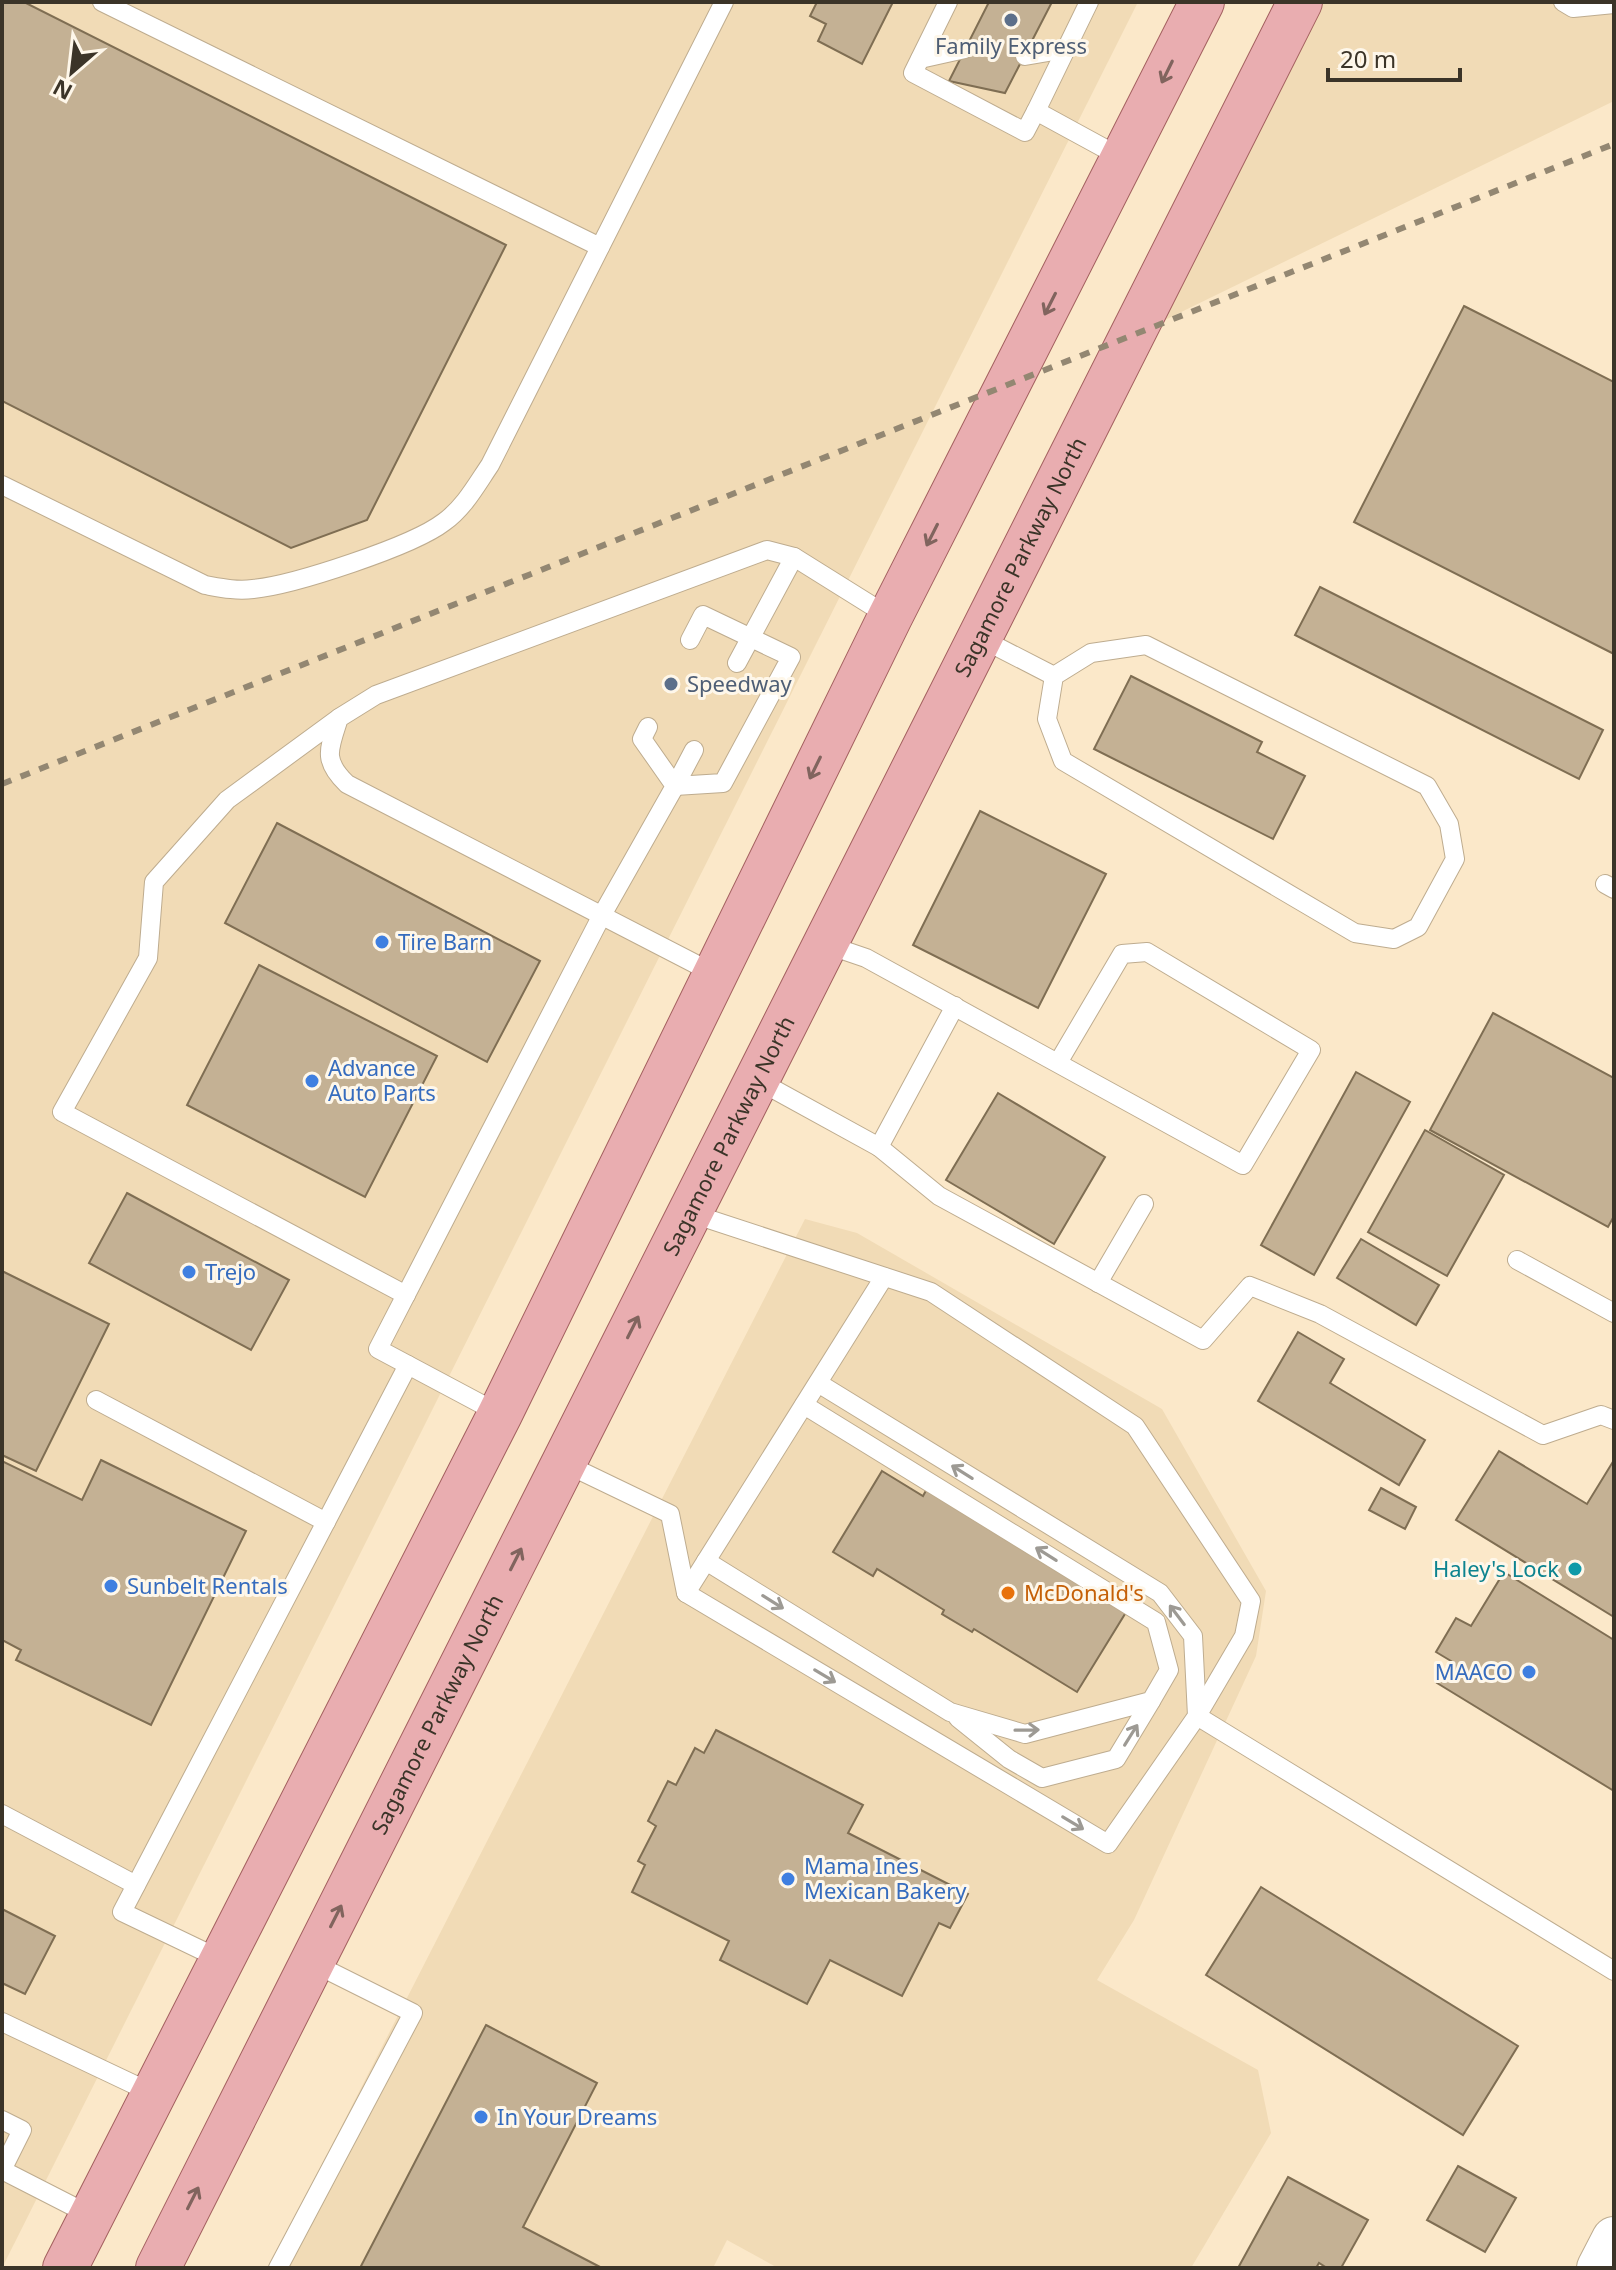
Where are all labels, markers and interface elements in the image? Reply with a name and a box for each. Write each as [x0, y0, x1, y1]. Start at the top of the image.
marker: Family Express [1002, 11, 1020, 29]
place label: Family Express [935, 30, 1087, 60]
north arrow [32, 32, 112, 112]
scale bar [1328, 32, 1460, 82]
text: 20 m [1340, 42, 1396, 75]
one-way arrow [1159, 59, 1174, 83]
text: N [47, 73, 77, 108]
one-way arrow [1042, 292, 1057, 316]
street label: Sagamore Parkway North [946, 432, 1092, 682]
one-way arrow [923, 523, 939, 547]
place label: Speedway [687, 668, 793, 698]
marker: Speedway [662, 675, 680, 693]
one-way arrow [807, 755, 822, 779]
place label: Tire Barn [398, 926, 492, 956]
marker: Tire Barn [373, 933, 391, 951]
street label: Sagamore Parkway North [655, 1010, 801, 1260]
place label: Advance Auto Parts [328, 1052, 436, 1107]
marker: Advance Auto Parts [303, 1072, 321, 1090]
place label: Trejo [205, 1256, 256, 1286]
marker: Trejo [180, 1263, 198, 1281]
one-way arrow [625, 1315, 641, 1339]
one-way arrow [951, 1463, 974, 1479]
one-way arrow [1035, 1546, 1058, 1562]
one-way arrow [508, 1548, 524, 1572]
place label: Haley's Lock [1433, 1553, 1559, 1583]
marker: Haley's Lock [1566, 1560, 1584, 1578]
place label: Sunbelt Rentals [127, 1570, 288, 1600]
marker: Sunbelt Rentals [102, 1577, 120, 1595]
place label: McDonald's [1024, 1577, 1144, 1607]
marker: McDonald's [999, 1584, 1017, 1602]
street label: Sagamore Parkway North [363, 1589, 509, 1839]
one-way arrow [761, 1595, 784, 1611]
one-way arrow [1169, 1605, 1186, 1626]
place label: MAACO [1435, 1656, 1513, 1686]
marker: MAACO [1520, 1663, 1538, 1681]
one-way arrow [813, 1669, 837, 1684]
one-way arrow [1013, 1722, 1039, 1738]
one-way arrow [1123, 1724, 1139, 1747]
one-way arrow [1061, 1816, 1084, 1832]
place label: Mama Ines Mexican Bakery [804, 1850, 967, 1905]
marker: Mama Ines Mexican Bakery [779, 1870, 797, 1888]
one-way arrow [329, 1905, 344, 1929]
place label: In Your Dreams [497, 2101, 657, 2131]
marker: In Your Dreams [472, 2108, 490, 2126]
one-way arrow [186, 2187, 202, 2211]

